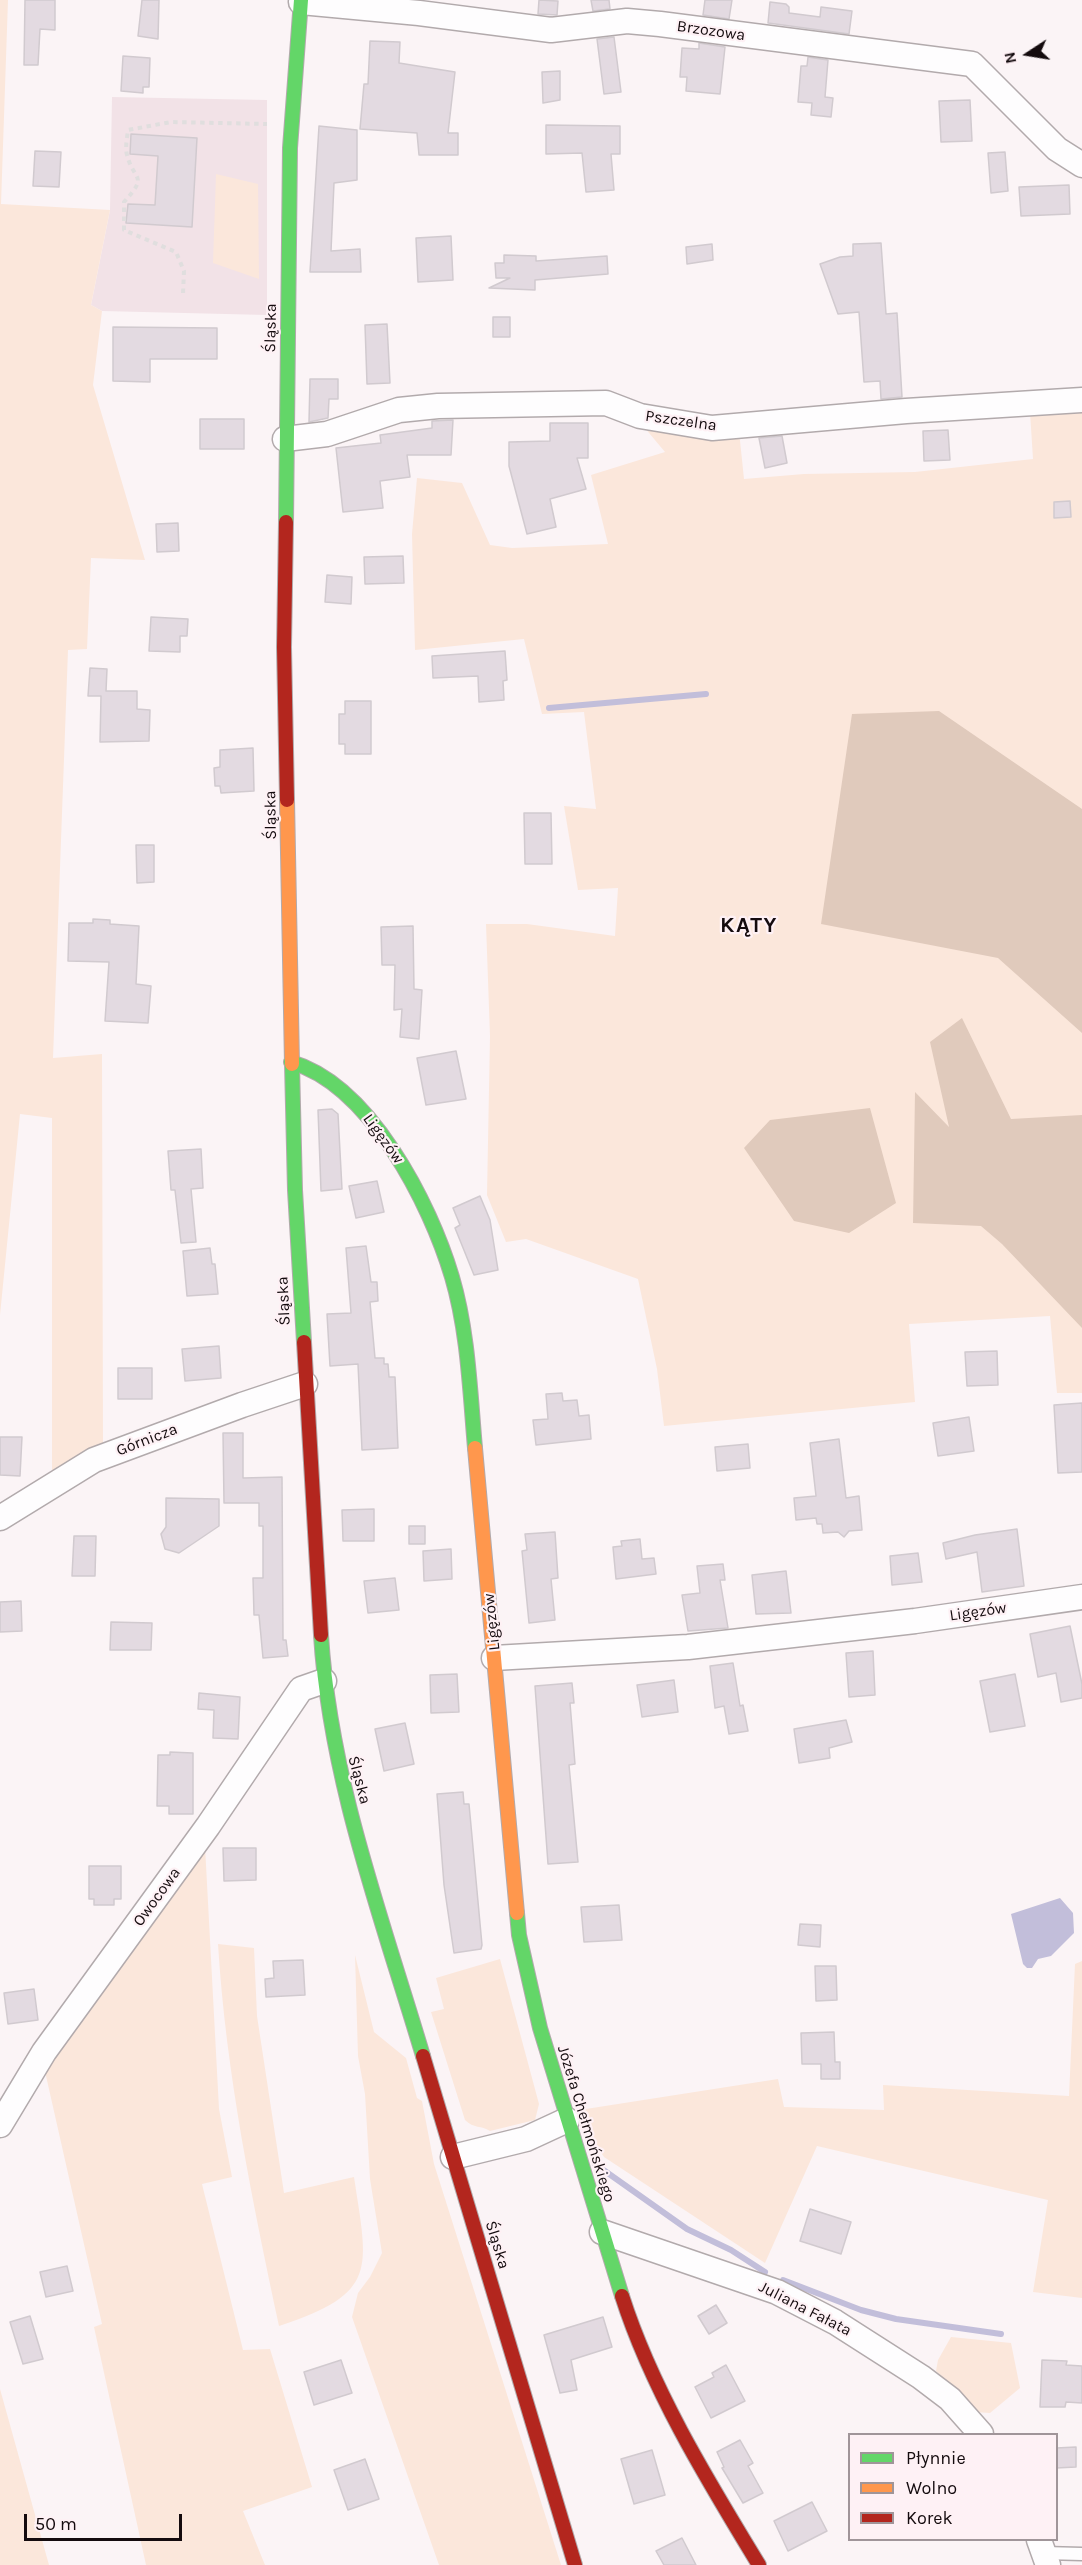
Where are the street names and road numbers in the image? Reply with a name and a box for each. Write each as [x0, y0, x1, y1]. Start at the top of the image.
street label: Brzozowa [676, 17, 746, 45]
street label: Śląska [261, 303, 281, 353]
street label: Pszczelna [644, 406, 718, 436]
street label: Śląska [261, 790, 281, 840]
street label: Ligęzów [358, 1110, 408, 1168]
street label: Śląska [273, 1276, 295, 1326]
street label: Górnicza [114, 1420, 180, 1460]
street label: Ligęzów [479, 1592, 505, 1652]
street label: Ligęzów [948, 1598, 1008, 1626]
street label: Śląska [343, 1754, 375, 1806]
street label: Owocowa [129, 1864, 185, 1930]
street label: Józefa Chełmońskiego [553, 2043, 619, 2205]
street label: Śląska [481, 2219, 513, 2271]
street label: Juliana Fałata [755, 2277, 855, 2341]

